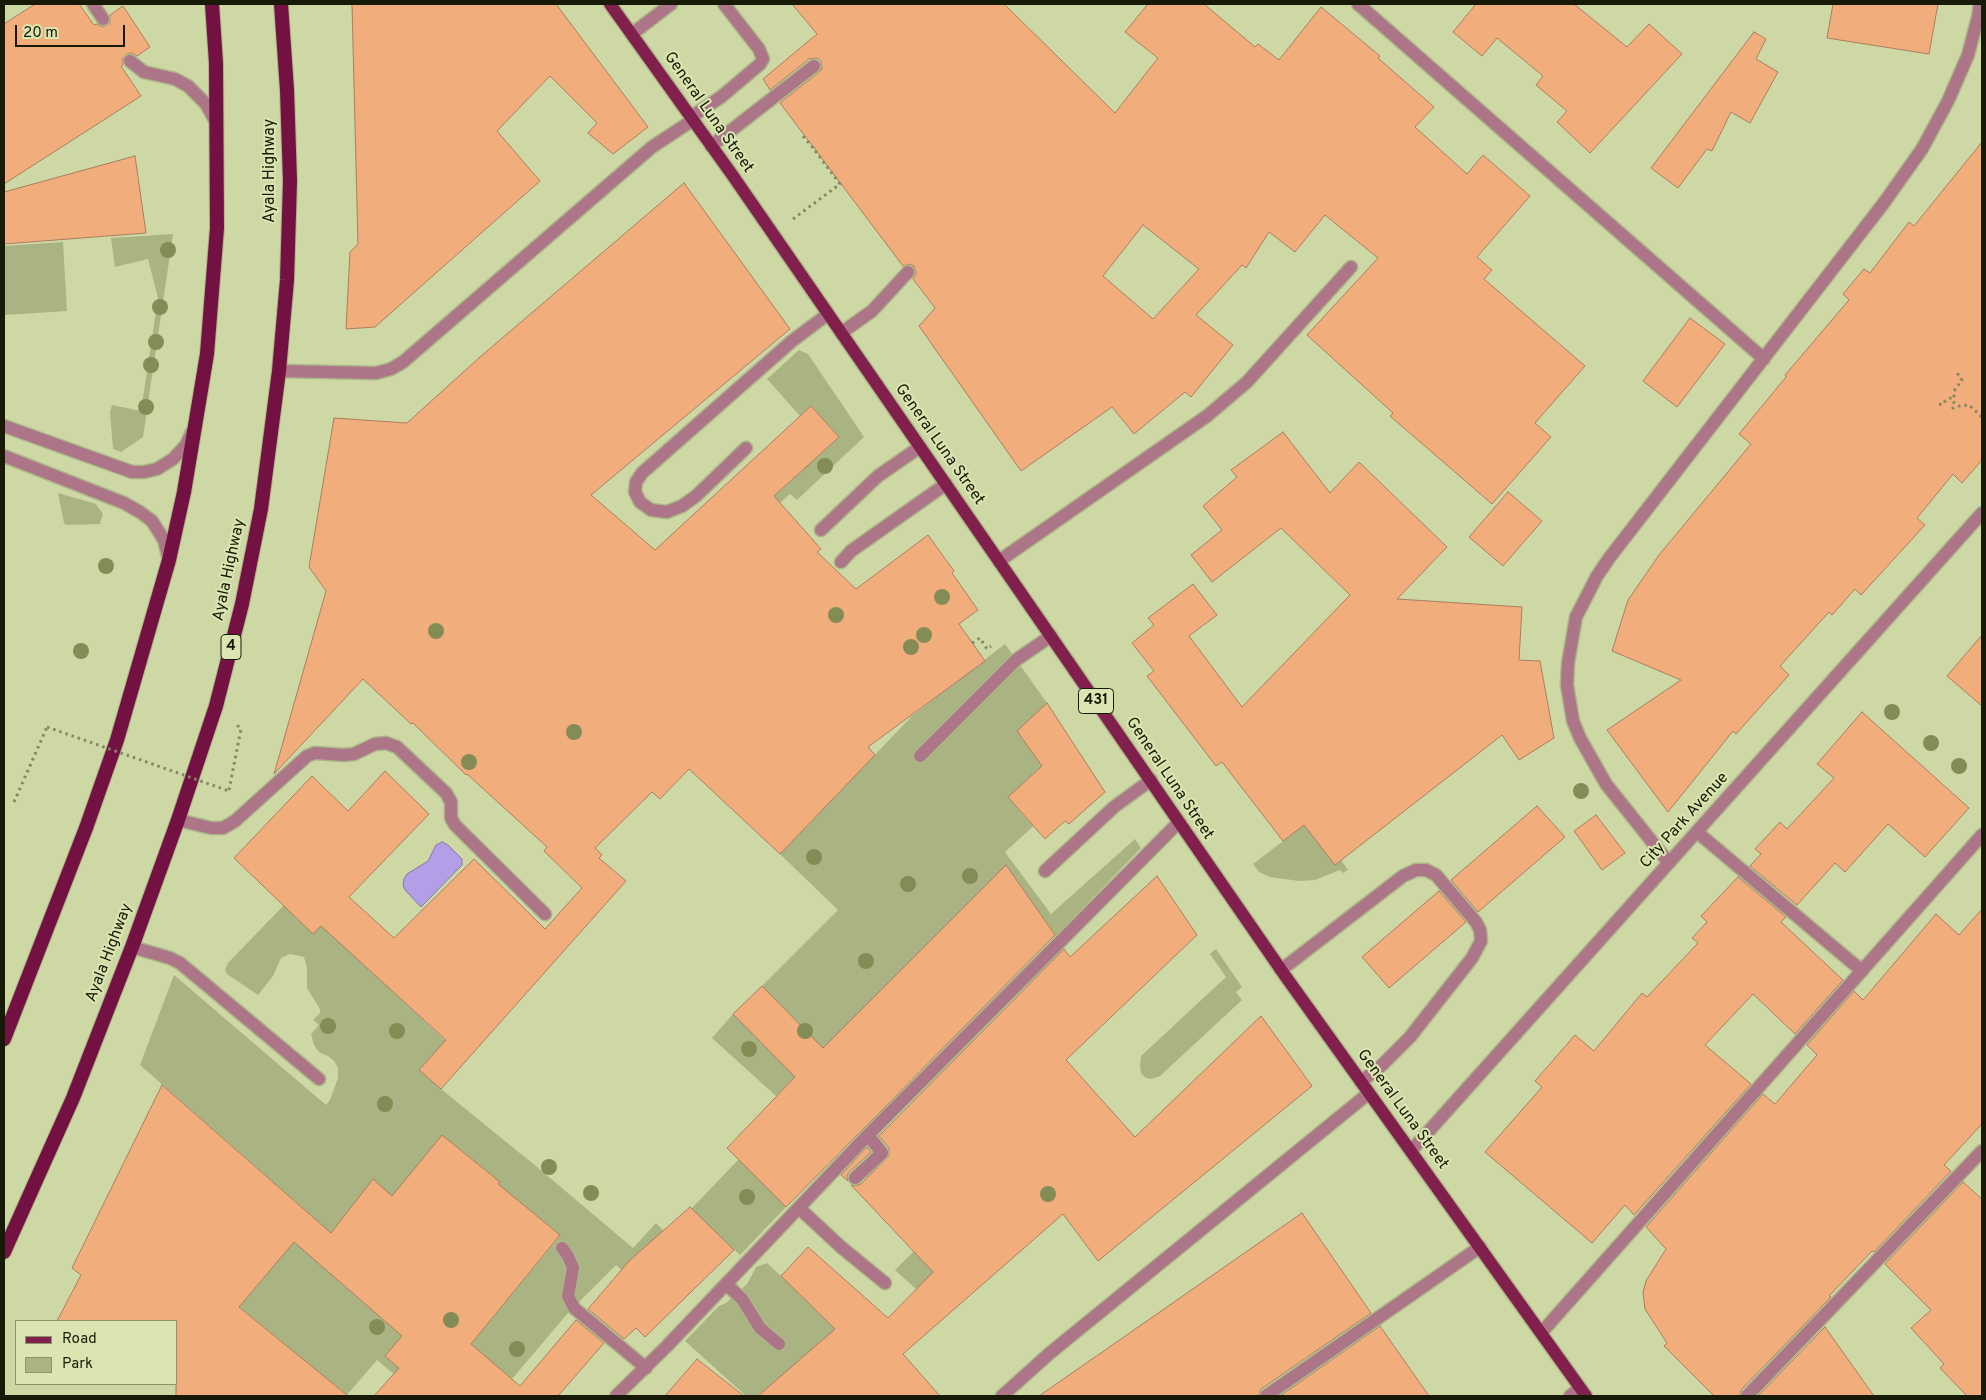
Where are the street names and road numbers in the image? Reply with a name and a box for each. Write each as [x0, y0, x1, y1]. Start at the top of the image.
street label: General Luna Street [659, 49, 757, 177]
street label: Ayala Highway [261, 119, 281, 223]
street label: General Luna Street [890, 381, 988, 509]
street label: Ayala Highway [210, 517, 250, 623]
road number: 4 [221, 634, 241, 660]
road number: 431 [1078, 688, 1114, 714]
street label: General Luna Street [1121, 714, 1217, 844]
street label: City Park Avenue [1637, 769, 1733, 873]
street label: Ayala Highway [82, 901, 138, 1005]
street label: General Luna Street [1352, 1046, 1452, 1174]

